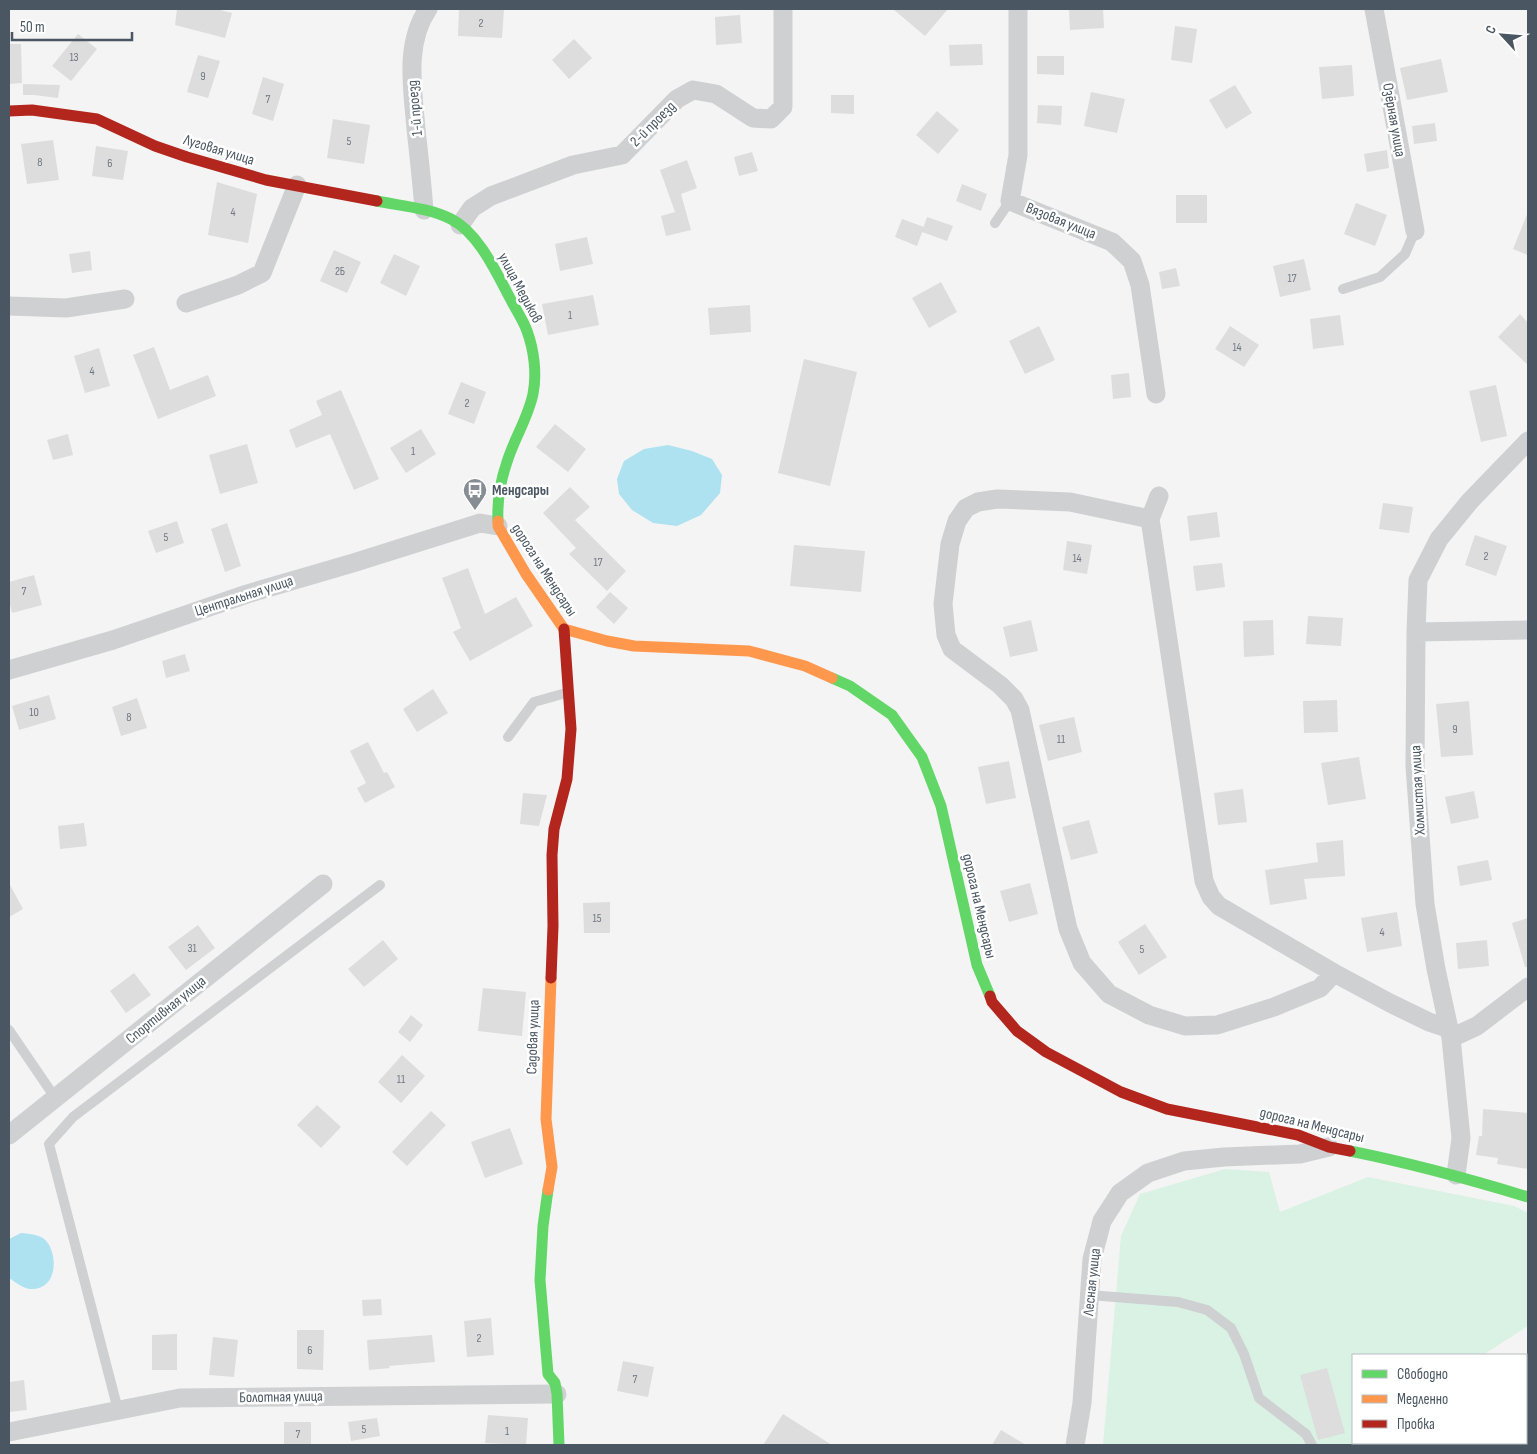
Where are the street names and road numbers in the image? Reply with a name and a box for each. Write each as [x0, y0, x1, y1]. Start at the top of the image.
street label: 1-й проезд [403, 79, 427, 137]
street label: Озёрная улица [1378, 82, 1410, 159]
street label: 2-й проезд [626, 97, 680, 151]
street label: Луговая улица [180, 130, 257, 170]
street label: Вязовая улица [1023, 198, 1099, 244]
street label: улица Медиков [494, 250, 546, 326]
street label: дорога на Мендсары [507, 520, 581, 620]
street label: Центральная улица [193, 571, 296, 621]
street label: Холмистая улица [1406, 744, 1430, 836]
street label: дорога на Мендсары [958, 852, 1000, 960]
street label: Спортивная улица [122, 972, 210, 1048]
street label: Садовая улица [522, 999, 544, 1075]
street label: дорога на Мендсары [1258, 1103, 1366, 1147]
street label: Лесная улица [1079, 1247, 1105, 1318]
street label: Болотная улица [239, 1387, 323, 1407]

